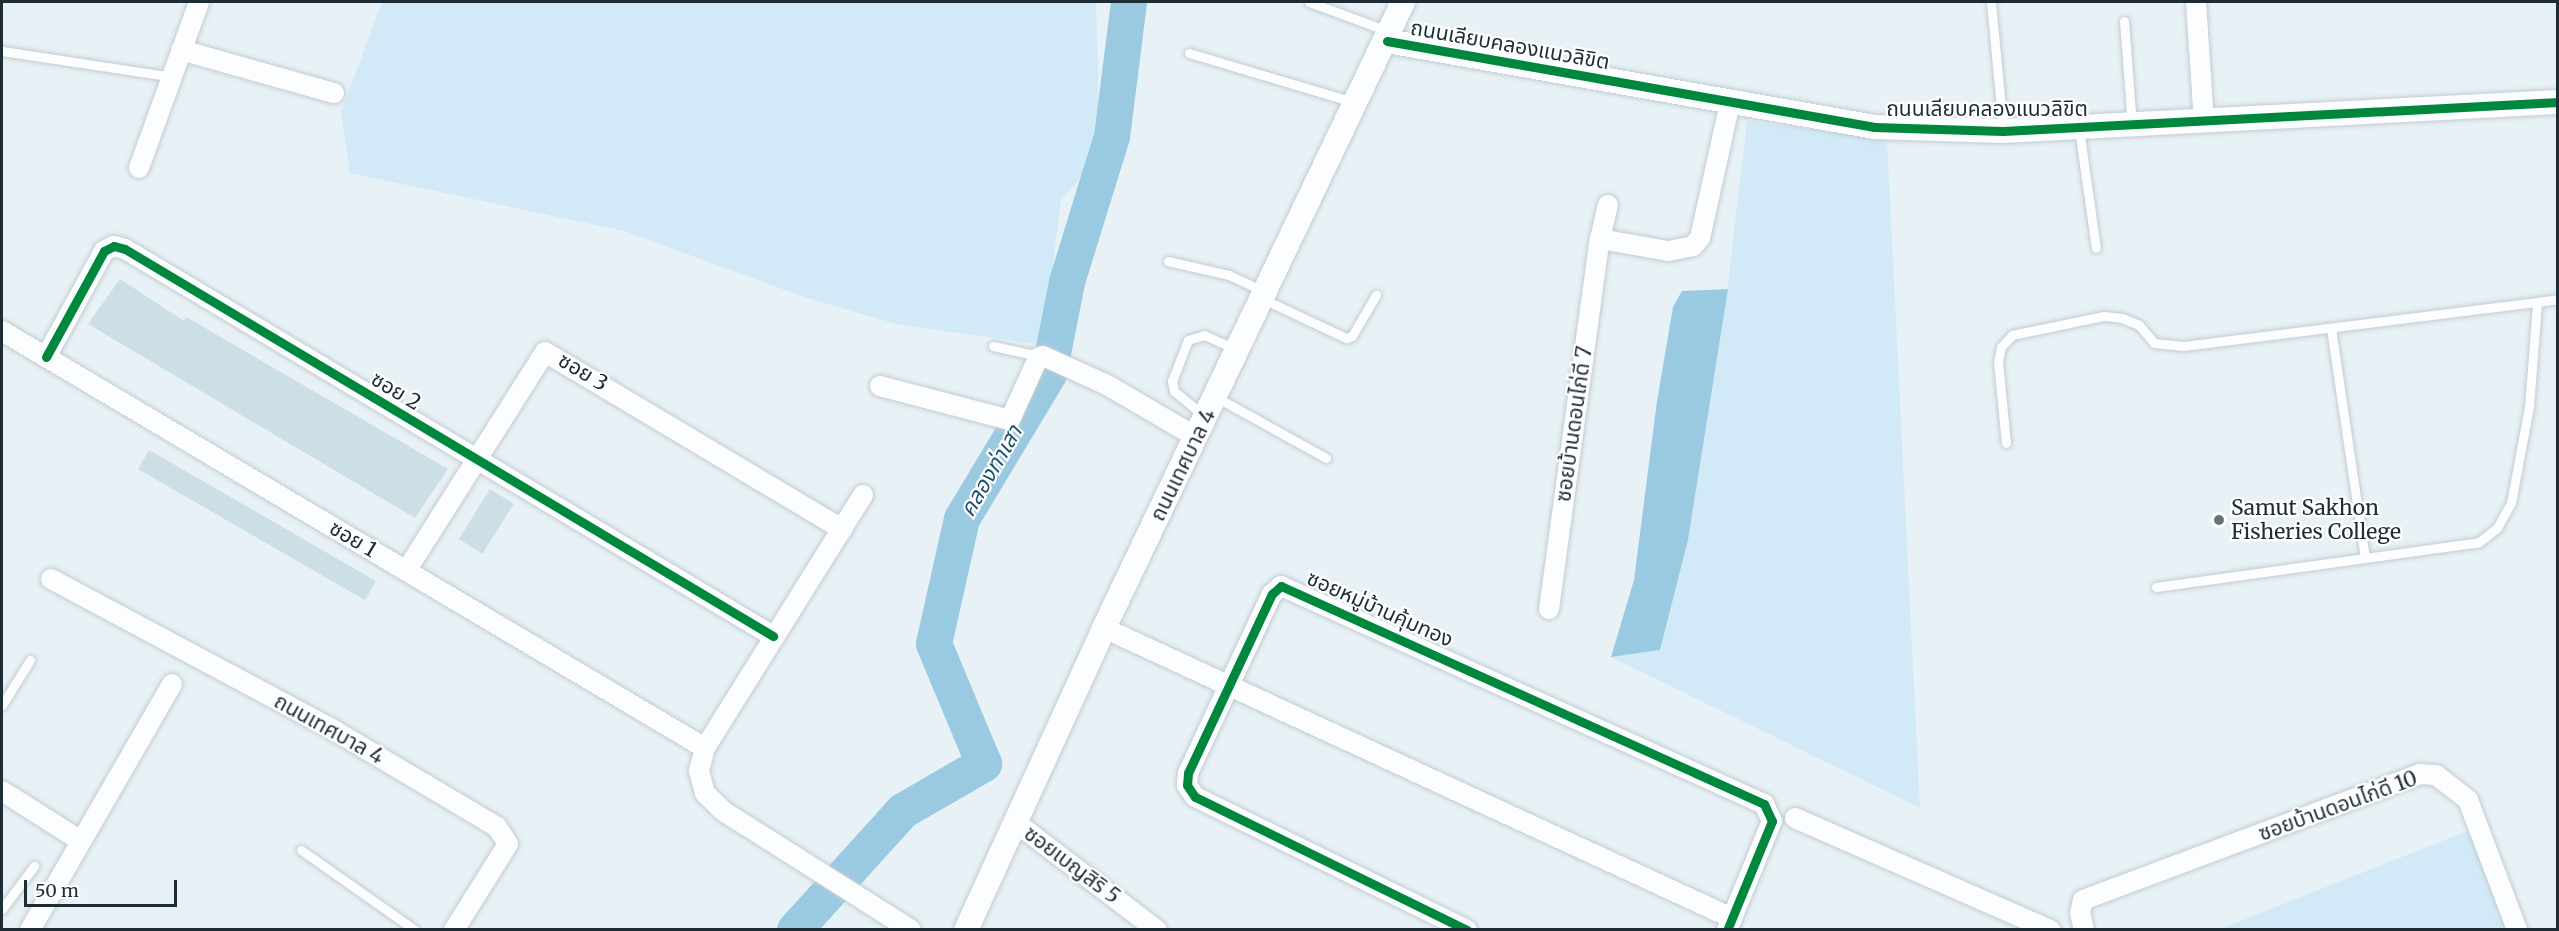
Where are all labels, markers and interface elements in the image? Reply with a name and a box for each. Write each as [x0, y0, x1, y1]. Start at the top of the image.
street label: ถนนเลียบคลองแนวลิขิต [1409, 15, 1611, 75]
street label: ถนนเลียบคลองแนวลิขิต [1886, 96, 2088, 122]
street label: ซอยบ้านดอนไก่ดี 7 [1551, 345, 1597, 503]
street label: ซอย 3 [554, 347, 612, 397]
street label: ซอย 2 [367, 366, 425, 416]
street label: ถนนเทศบาล 4 [1145, 405, 1221, 525]
water label: คลองท่าเสา [954, 421, 1028, 521]
place label: Samut Sakhon Fisheries College [2231, 495, 2401, 545]
marker: Samut Sakhon Fisheries College [2212, 513, 2226, 527]
street label: ซอย 1 [325, 515, 381, 563]
street label: ซอยหมู่บ้านคุ้มทอง [1303, 565, 1457, 653]
street label: ถนนเทศบาล 4 [270, 688, 388, 770]
street label: ซอยบ้านดอนไก่ดี 10 [2255, 766, 2421, 846]
street label: ซอยเบญสิริ 5 [1019, 821, 1125, 909]
scale bar [27, 868, 180, 906]
text: 50 m [35, 879, 79, 902]

